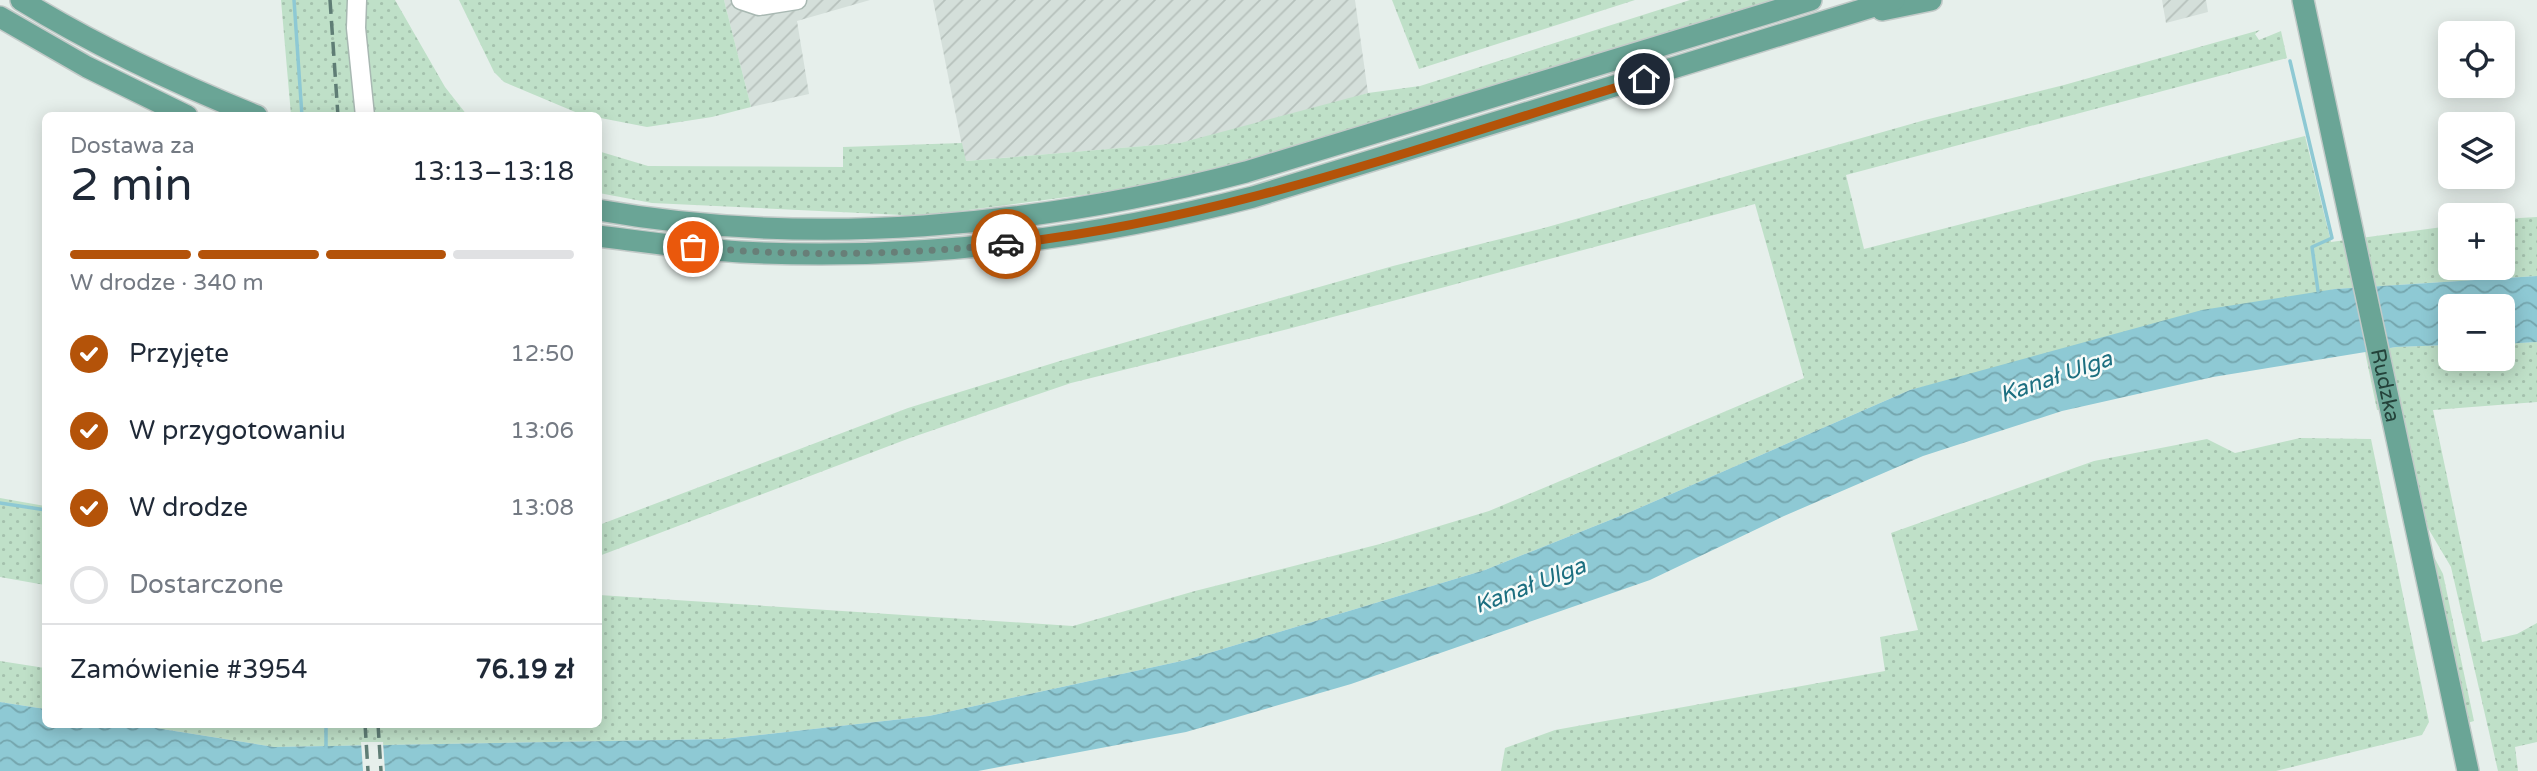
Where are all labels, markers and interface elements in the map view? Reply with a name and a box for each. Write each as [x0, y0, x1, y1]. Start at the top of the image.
map controls [2438, 21, 2515, 371]
button: locate [2438, 21, 2515, 98]
pin [1614, 49, 1674, 109]
icon: home [1625, 60, 1663, 98]
button: layers [2438, 112, 2515, 189]
text: Dostawa za [70, 132, 195, 160]
text: 13:13–13:18 [412, 156, 574, 187]
text: 2 min [70, 158, 193, 213]
button: + [2438, 203, 2515, 280]
courier [971, 209, 1041, 279]
pin [663, 217, 723, 277]
icon: car [987, 225, 1025, 263]
icon: bag [674, 228, 712, 266]
text: W drodze · 340 m [70, 269, 264, 297]
button: − [2438, 294, 2515, 371]
icon: check [70, 335, 108, 373]
text: Przyjęte [129, 338, 229, 369]
text: 12:50 [510, 340, 574, 368]
water label: Kanał Ulga [1996, 344, 2117, 409]
street label: Rudzka [2365, 346, 2405, 424]
icon: check [70, 412, 108, 450]
text: W przygotowaniu [129, 415, 346, 446]
text: 13:06 [510, 417, 574, 445]
icon: check [70, 489, 108, 527]
text: W drodze [129, 492, 248, 523]
text: 13:08 [510, 494, 574, 522]
water label: Kanał Ulga [1470, 551, 1591, 620]
text: Dostarczone [129, 569, 284, 600]
text: Zamówienie #3954 [70, 654, 307, 685]
text: 76.19 zł [475, 654, 574, 685]

